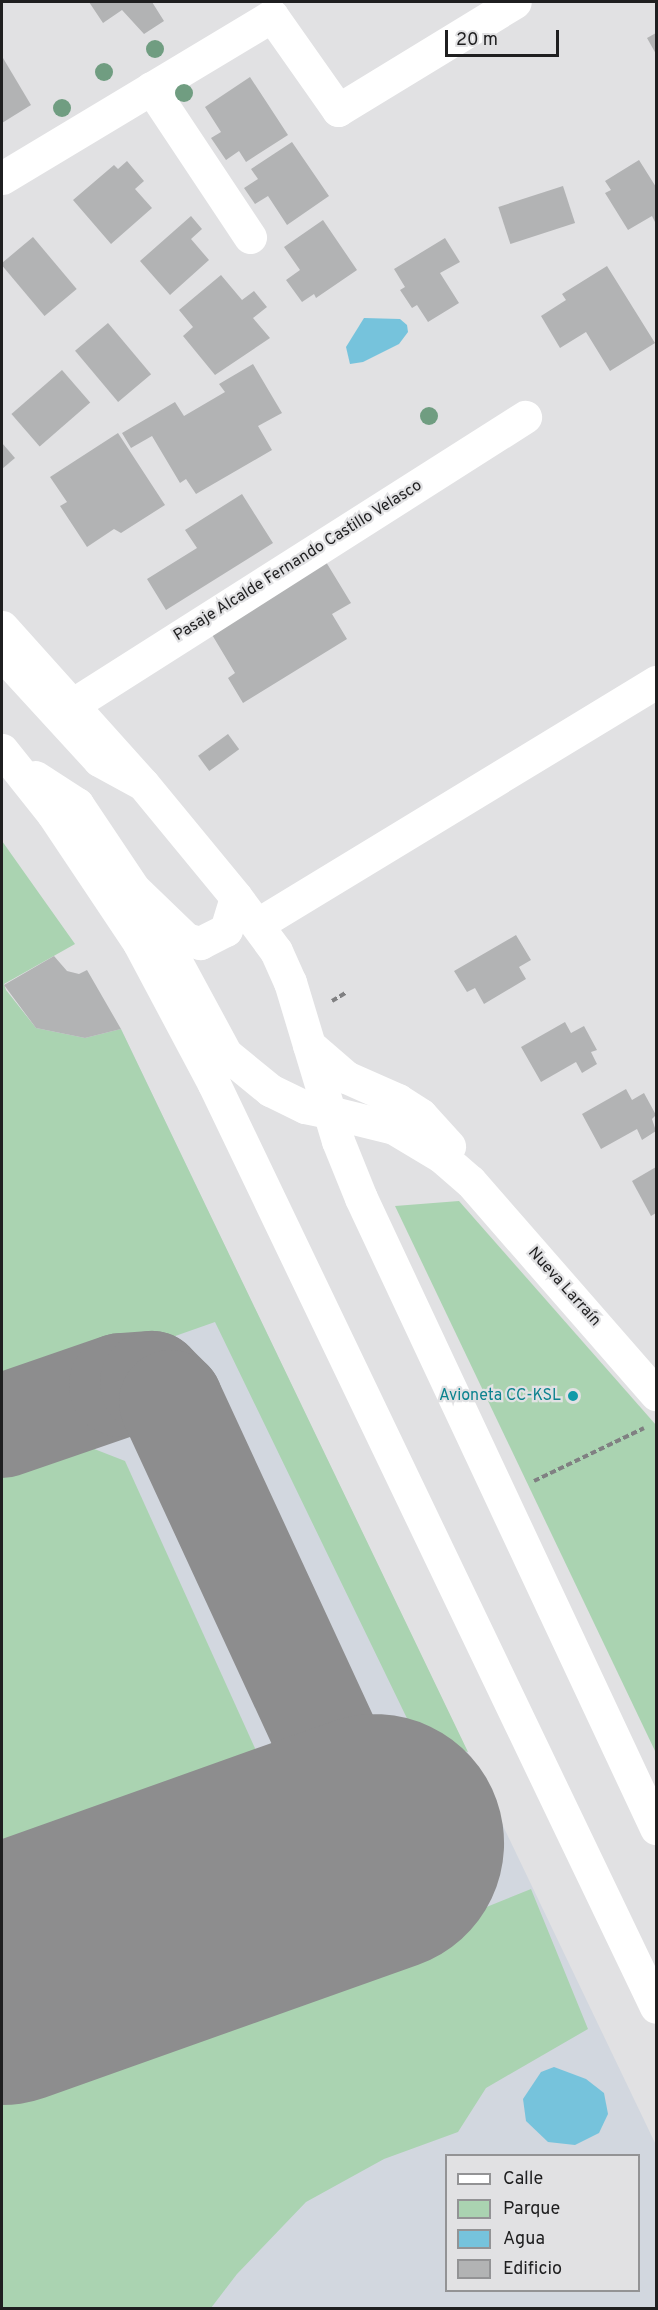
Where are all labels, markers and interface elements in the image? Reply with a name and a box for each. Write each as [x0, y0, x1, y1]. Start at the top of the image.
scale bar [448, 18, 562, 56]
text: 20 m [456, 29, 498, 52]
street label: Pasaje Alcalde Fernando Castillo Velasco [170, 476, 426, 646]
street label: Nueva Larraín [524, 1244, 604, 1330]
place label: Avioneta CC-KSL [439, 1386, 561, 1406]
marker: Avioneta CC-KSL [566, 1389, 580, 1403]
legend [445, 2154, 640, 2292]
text: Calle [503, 2168, 543, 2191]
text: Parque [503, 2198, 560, 2221]
text: Agua [503, 2228, 545, 2251]
text: Edificio [503, 2258, 562, 2281]

